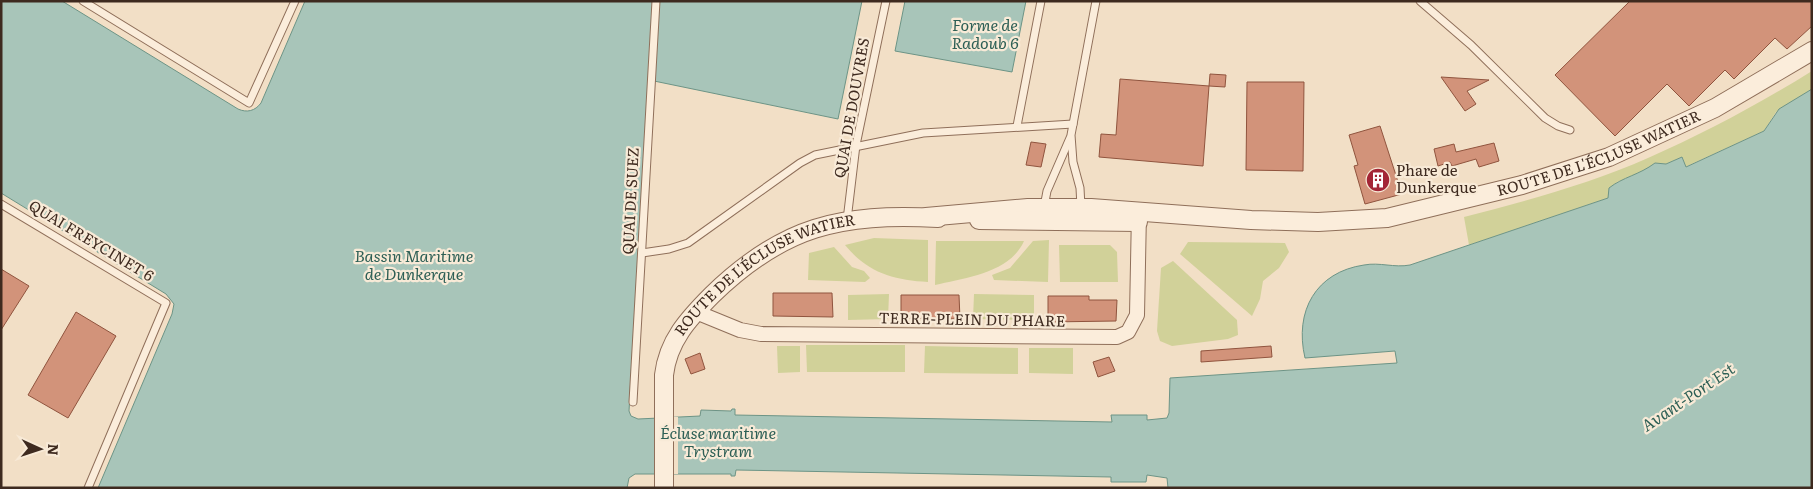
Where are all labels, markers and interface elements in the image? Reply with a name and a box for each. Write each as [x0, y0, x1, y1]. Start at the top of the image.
water label: Forme de Radoub 6 [951, 12, 1019, 54]
street label: QUAI DE DOUVRES [827, 36, 874, 180]
street label: ROUTE DE L'ÉCLUSE WATIER [1494, 103, 1704, 201]
street label: QUAI DE SUEZ [615, 147, 644, 255]
place label: Phare de Dunkerque [1396, 158, 1477, 198]
building icon: Phare de Dunkerque [1365, 167, 1391, 193]
street label: QUAI FREYCINET 6 [25, 193, 159, 286]
street label: ROUTE DE L'ÉCLUSE WATIER [668, 207, 857, 340]
water label: Bassin Maritime de Dunkerque [355, 243, 473, 285]
street label: TERRE-PLEIN DU PHARE [878, 305, 1066, 332]
water label: Avant-Port Est [1636, 356, 1739, 436]
water label: Écluse maritime Trystram [660, 420, 776, 462]
north arrow [15, 424, 65, 474]
text: N [44, 443, 64, 456]

